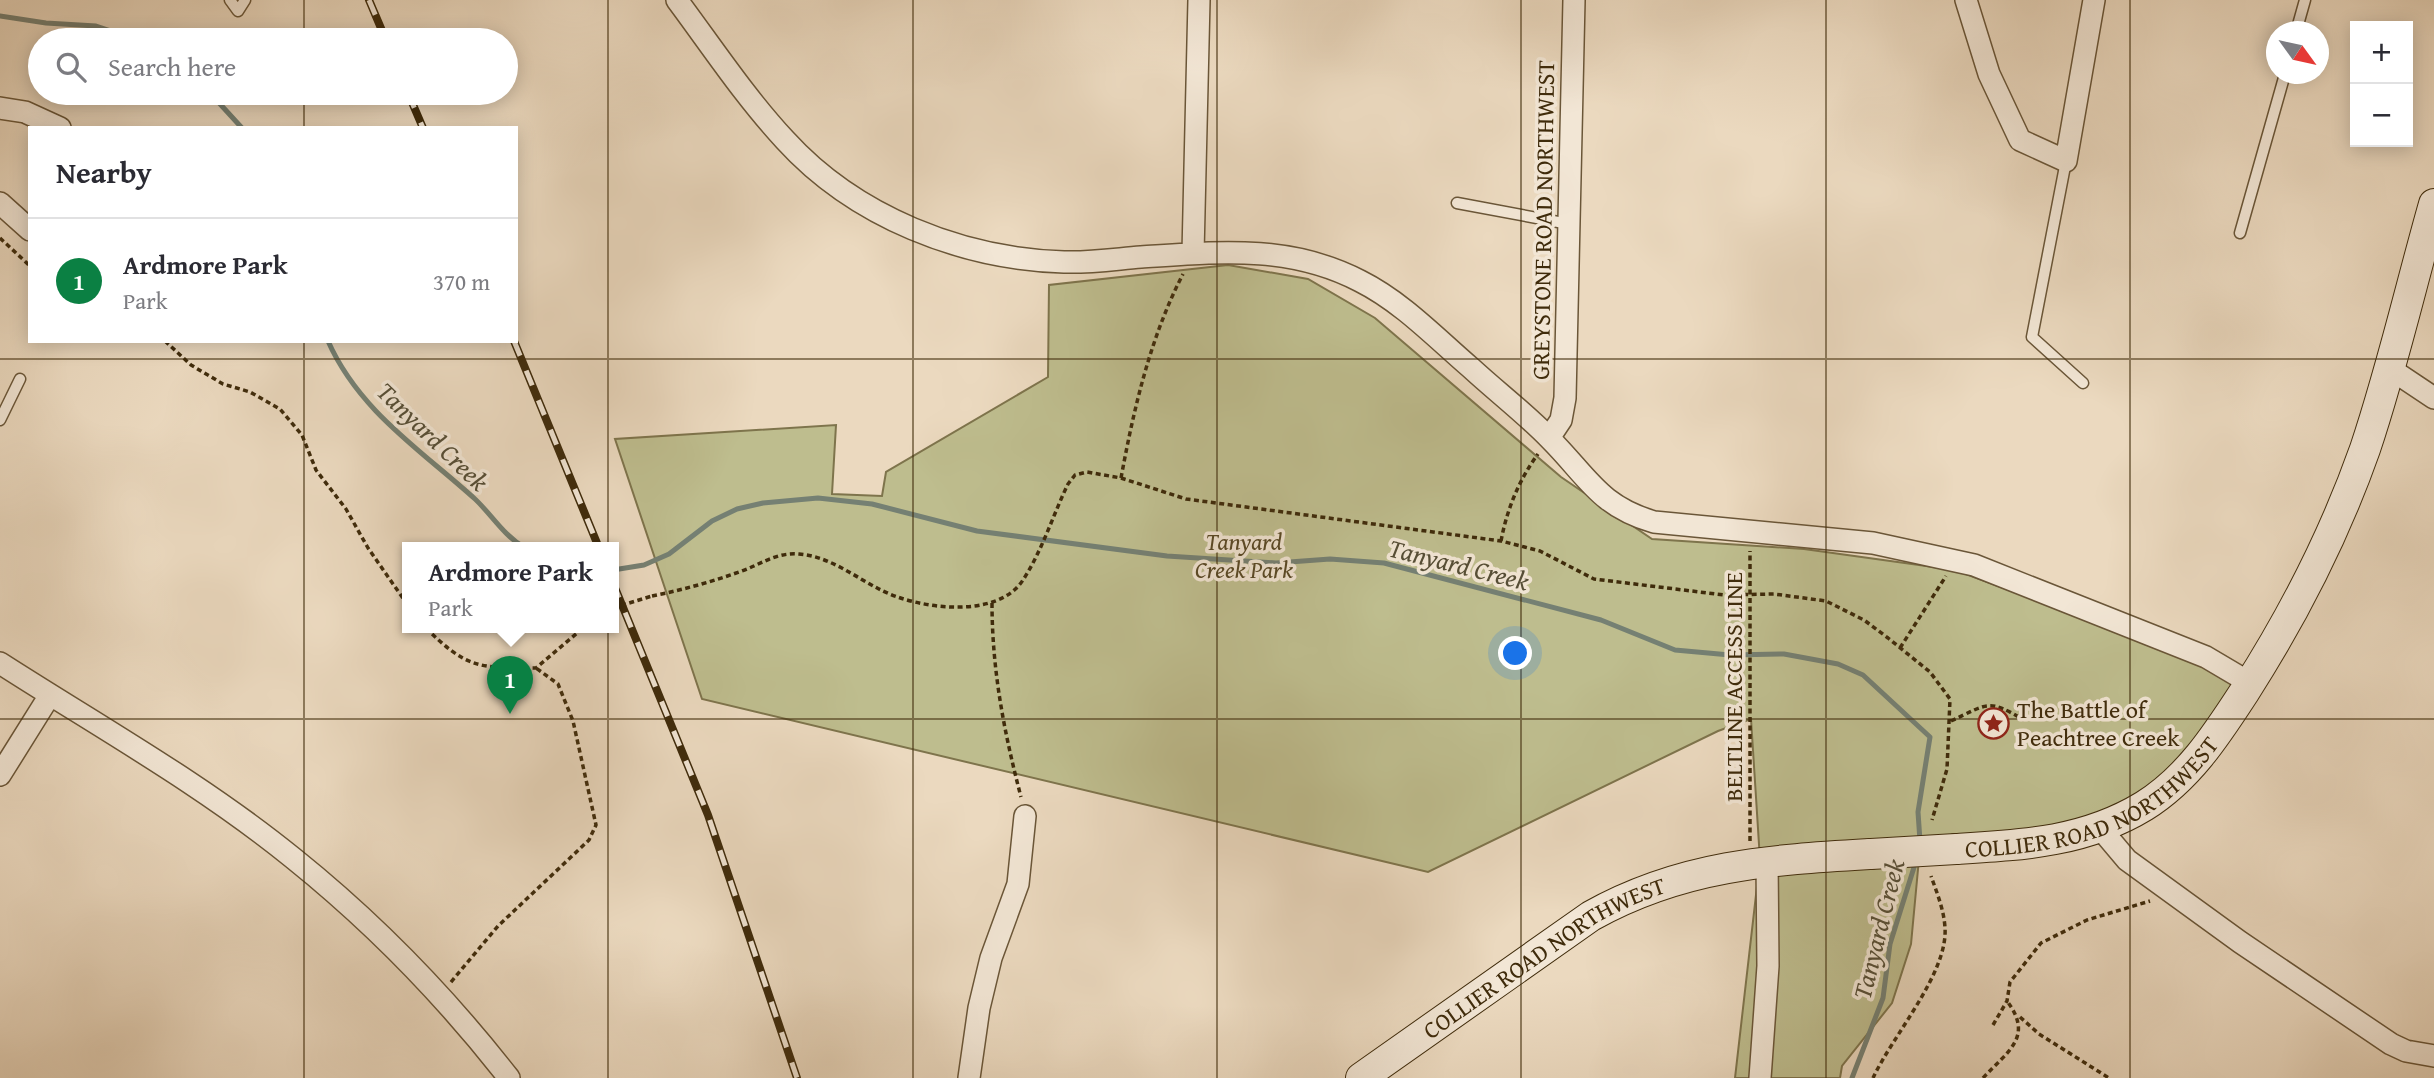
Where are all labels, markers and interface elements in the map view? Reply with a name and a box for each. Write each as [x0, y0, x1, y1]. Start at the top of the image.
north arrow [2266, 21, 2329, 84]
map controls [2350, 21, 2413, 147]
button: + [2350, 21, 2413, 84]
search box [28, 28, 518, 105]
text: Search here [108, 47, 236, 86]
icon: search [52, 48, 90, 86]
street label: GREYSTONE ROAD NORTHWEST [1523, 60, 1563, 380]
button: − [2350, 84, 2413, 147]
text: Nearby [56, 150, 152, 194]
text: Ardmore Park [123, 245, 288, 284]
text: 1 [73, 265, 85, 298]
text: 370 m [433, 265, 490, 298]
text: Park [123, 284, 167, 317]
water label: Tanyard Creek [368, 372, 498, 500]
park label: Tanyard Creek Park [1195, 524, 1293, 587]
water label: Tanyard Creek [1385, 528, 1533, 600]
popup [402, 542, 619, 633]
text: Ardmore Park [428, 552, 593, 591]
street label: BELTLINE ACCESS LINE [1716, 572, 1751, 802]
text: Park [428, 591, 473, 624]
your location [1498, 636, 1532, 670]
pin: 1 [487, 656, 533, 714]
place label: The Battle of Peachtree Creek [2017, 692, 2180, 755]
place icon: The Battle of Peachtree Creek [1977, 706, 2011, 740]
street label: COLLIER ROAD NORTHWEST [1964, 729, 2226, 866]
water label: Tanyard Creek [1842, 855, 1914, 1003]
street label: COLLIER ROAD NORTHWEST [1415, 867, 1670, 1047]

